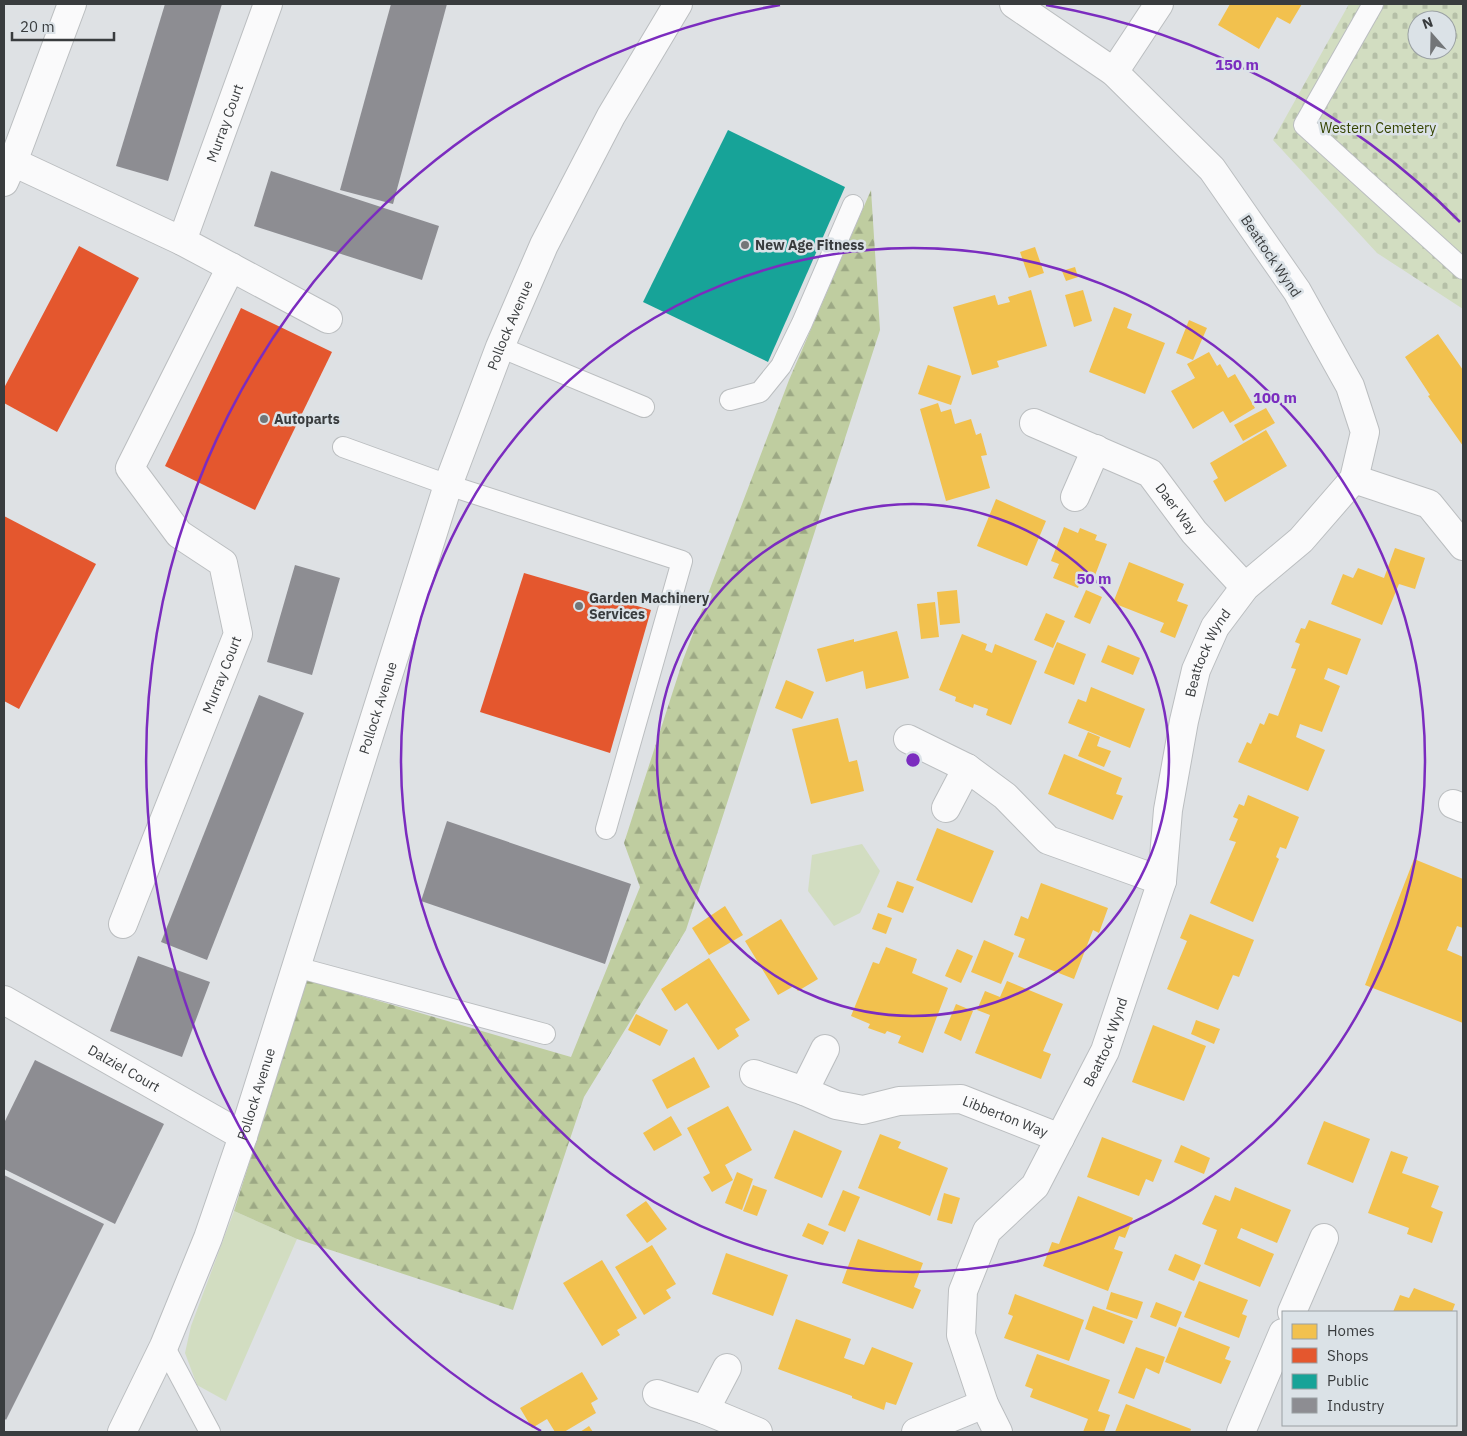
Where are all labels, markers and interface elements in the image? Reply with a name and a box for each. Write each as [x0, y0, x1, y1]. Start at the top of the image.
scale bar [12, 10, 115, 42]
north arrow [1407, 10, 1457, 60]
text: N [1420, 13, 1435, 33]
text: 20 m [20, 17, 55, 36]
text: 150 m [1215, 55, 1259, 74]
street label: Murray Court [202, 81, 247, 165]
park label: Western Cemetery [1320, 119, 1436, 137]
street label: Beattock Wynd [1237, 212, 1305, 300]
place label: New Age Fitness [755, 236, 864, 254]
marker: New Age Fitness [739, 239, 751, 251]
street label: Pollock Avenue [483, 277, 537, 373]
text: 100 m [1253, 388, 1297, 407]
place label: Autoparts [274, 410, 340, 428]
marker: Autoparts [258, 413, 270, 425]
street label: Daer Way [1152, 479, 1202, 538]
text: 50 m [1077, 569, 1111, 588]
place label: Garden Machinery Services [589, 589, 710, 623]
marker: Garden Machinery Services [573, 600, 585, 612]
street label: Beattock Wynd [1181, 605, 1235, 699]
street label: Murray Court [198, 633, 245, 716]
street label: Pollock Avenue [355, 659, 401, 756]
centre of rings [904, 751, 922, 769]
street label: Beattock Wynd [1079, 995, 1131, 1090]
street label: Dalziel Court [85, 1041, 163, 1096]
street label: Pollock Avenue [233, 1045, 279, 1143]
street label: Libberton Way [960, 1092, 1051, 1141]
legend [1282, 1311, 1457, 1426]
text: Homes [1327, 1321, 1375, 1340]
text: Shops [1327, 1346, 1369, 1365]
text: Public [1327, 1371, 1369, 1390]
text: Industry [1327, 1396, 1385, 1415]

